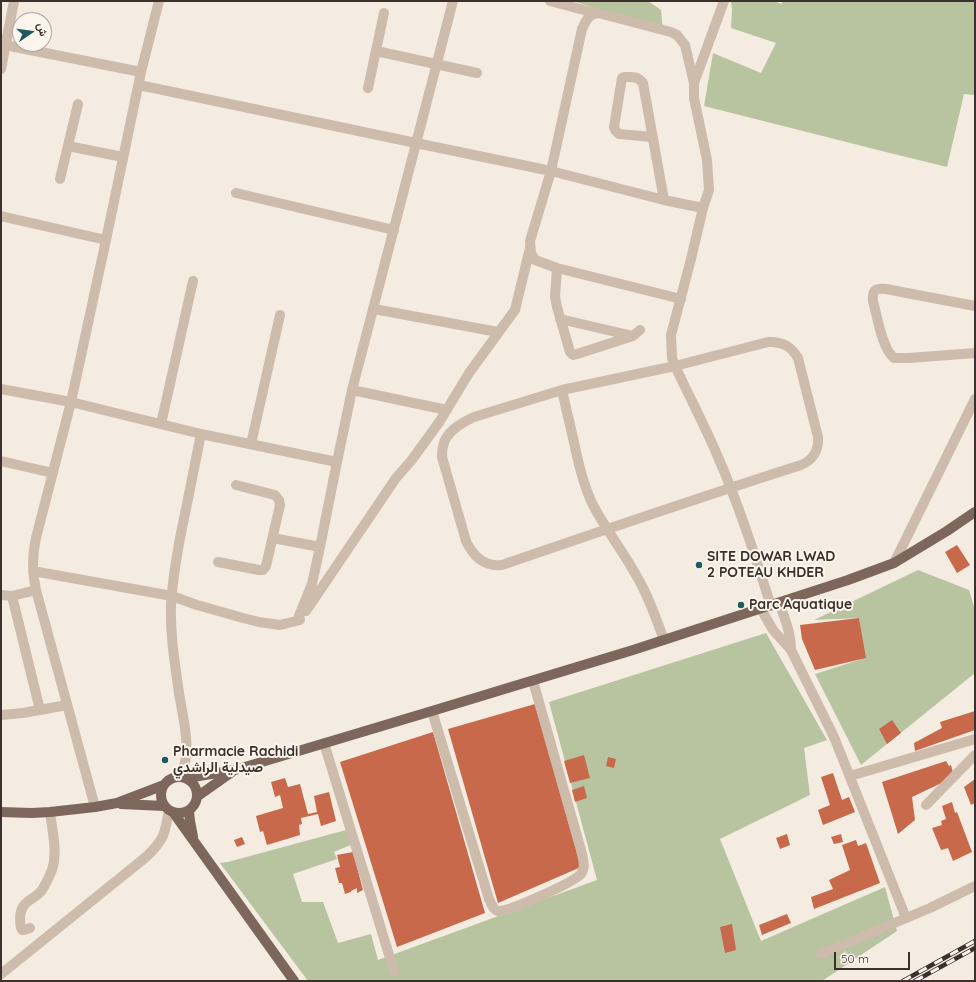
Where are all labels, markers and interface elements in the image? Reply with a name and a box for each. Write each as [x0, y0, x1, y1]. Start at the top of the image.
north arrow [12, 12, 52, 52]
text: ش [34, 22, 51, 38]
place label: SITE DOWAR LWAD 2 POTEAU KHDER [707, 549, 835, 582]
marker: SITE DOWAR LWAD 2 POTEAU KHDER [694, 560, 704, 570]
place label: Parc Aquatique [749, 597, 852, 613]
marker: Parc Aquatique [736, 600, 746, 610]
place label: Pharmacie Rachidi صيدلية الراشدي [173, 744, 298, 776]
marker: Pharmacie Rachidi صيدلية الراشدي [160, 755, 170, 765]
scale bar [836, 944, 912, 970]
text: 50 m [841, 951, 869, 966]

